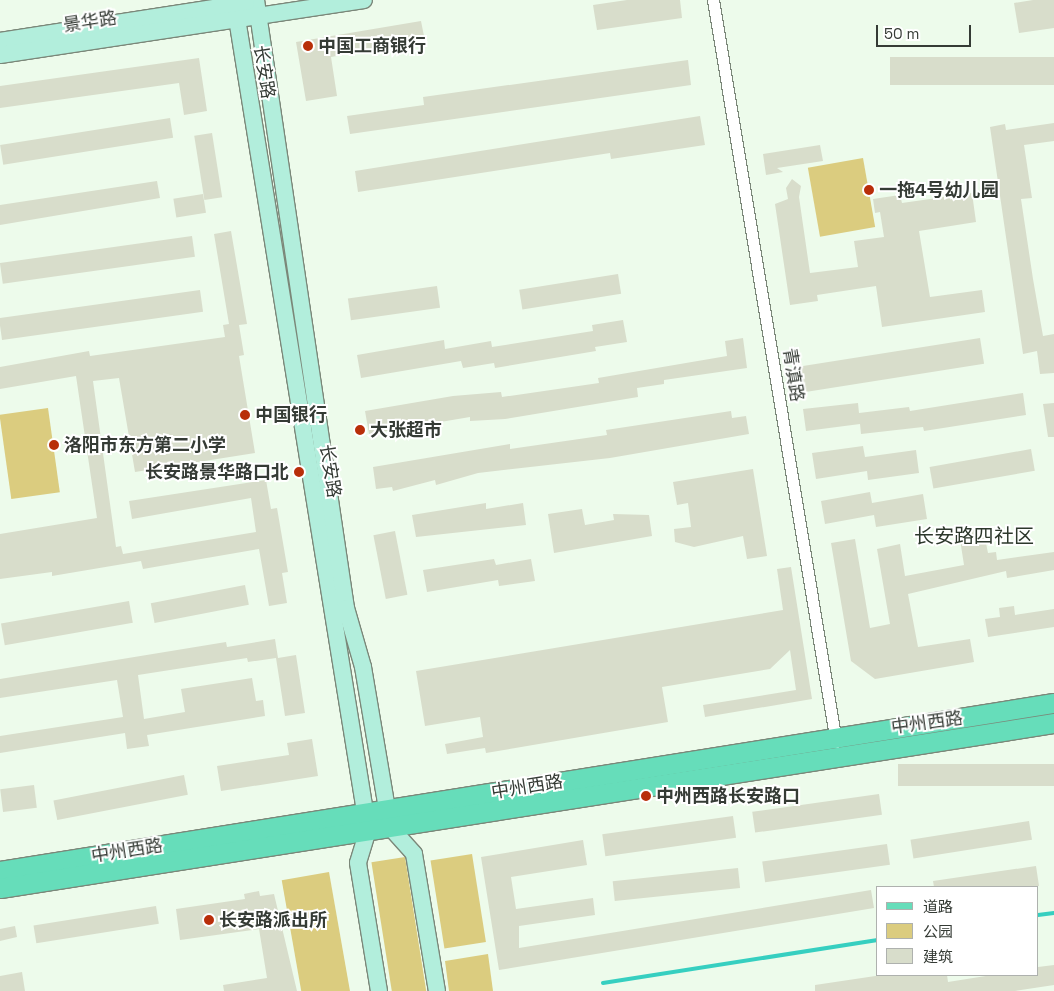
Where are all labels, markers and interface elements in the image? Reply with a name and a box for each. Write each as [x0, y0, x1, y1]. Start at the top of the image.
street label: 景华路 [62, 7, 118, 37]
scale bar [879, 15, 974, 47]
text: 50 m [884, 24, 919, 43]
place label: 中国工商银行 [318, 35, 426, 57]
marker: 中国工商银行 [302, 40, 314, 52]
street label: 长安路 [249, 44, 279, 100]
place label: 一拖4号幼儿园 [879, 179, 998, 201]
marker: 一拖4号幼儿园 [863, 184, 875, 196]
street label: 青滇路 [778, 347, 808, 403]
place label: 中国银行 [255, 404, 327, 426]
marker: 中国银行 [239, 409, 251, 421]
place label: 大张超市 [370, 419, 442, 441]
marker: 大张超市 [354, 424, 366, 436]
place label: 洛阳市东方第二小学 [64, 434, 226, 456]
marker: 洛阳市东方第二小学 [48, 439, 60, 451]
street label: 长安路 [315, 443, 345, 499]
place label: 长安路景华路口北 [145, 461, 289, 483]
marker: 长安路景华路口北 [293, 466, 305, 478]
district label: 长安路四社区 [914, 524, 1034, 548]
street label: 中州西路 [890, 707, 964, 739]
street label: 中州西路 [490, 771, 564, 803]
place label: 中州西路长安路口 [656, 785, 800, 807]
marker: 中州西路长安路口 [640, 790, 652, 802]
street label: 中州西路 [90, 835, 164, 867]
legend [876, 886, 1039, 976]
text: 道路 [923, 897, 953, 916]
place label: 长安路派出所 [219, 909, 327, 931]
marker: 长安路派出所 [203, 914, 215, 926]
text: 公园 [923, 922, 953, 941]
text: 建筑 [923, 947, 953, 966]

